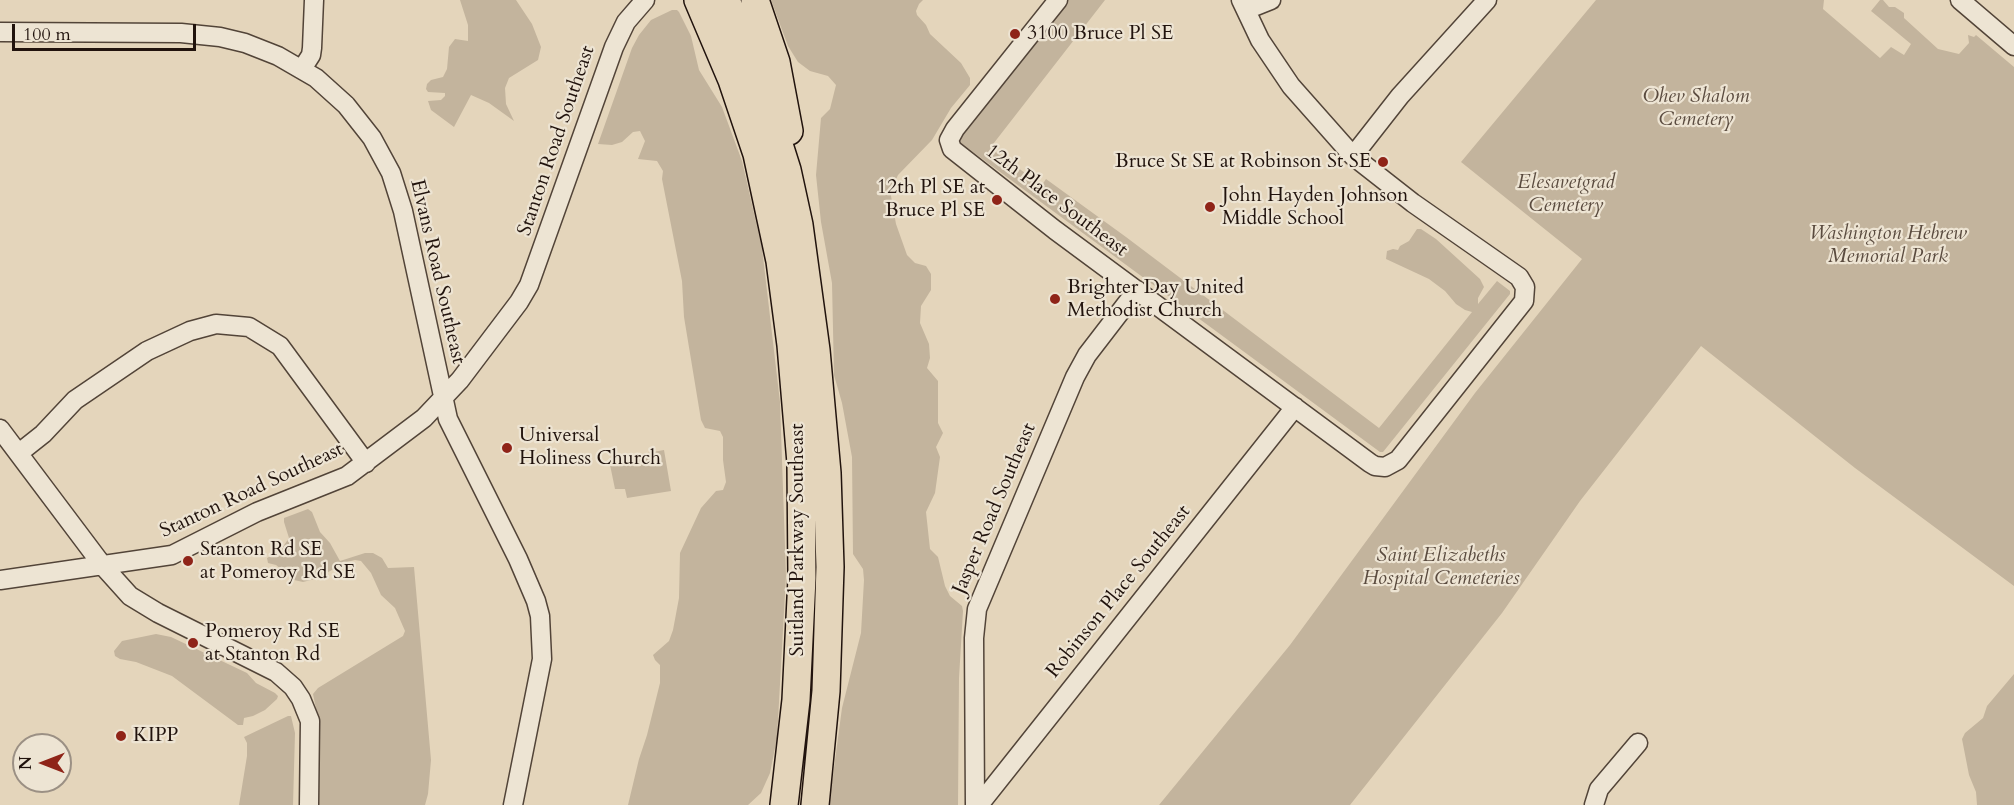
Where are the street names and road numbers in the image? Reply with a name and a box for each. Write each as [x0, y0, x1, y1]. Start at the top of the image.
street label: Stanton Road Southeast [513, 43, 601, 239]
street label: 12th Place Southeast [980, 140, 1132, 262]
street label: Elvans Road Southeast [404, 177, 470, 367]
street label: Jasper Road Southeast [948, 420, 1042, 598]
street label: Suitland Parkway Southeast [786, 424, 810, 656]
street label: Stanton Road Southeast [157, 438, 347, 544]
street label: Robinson Place Southeast [1042, 501, 1196, 683]

